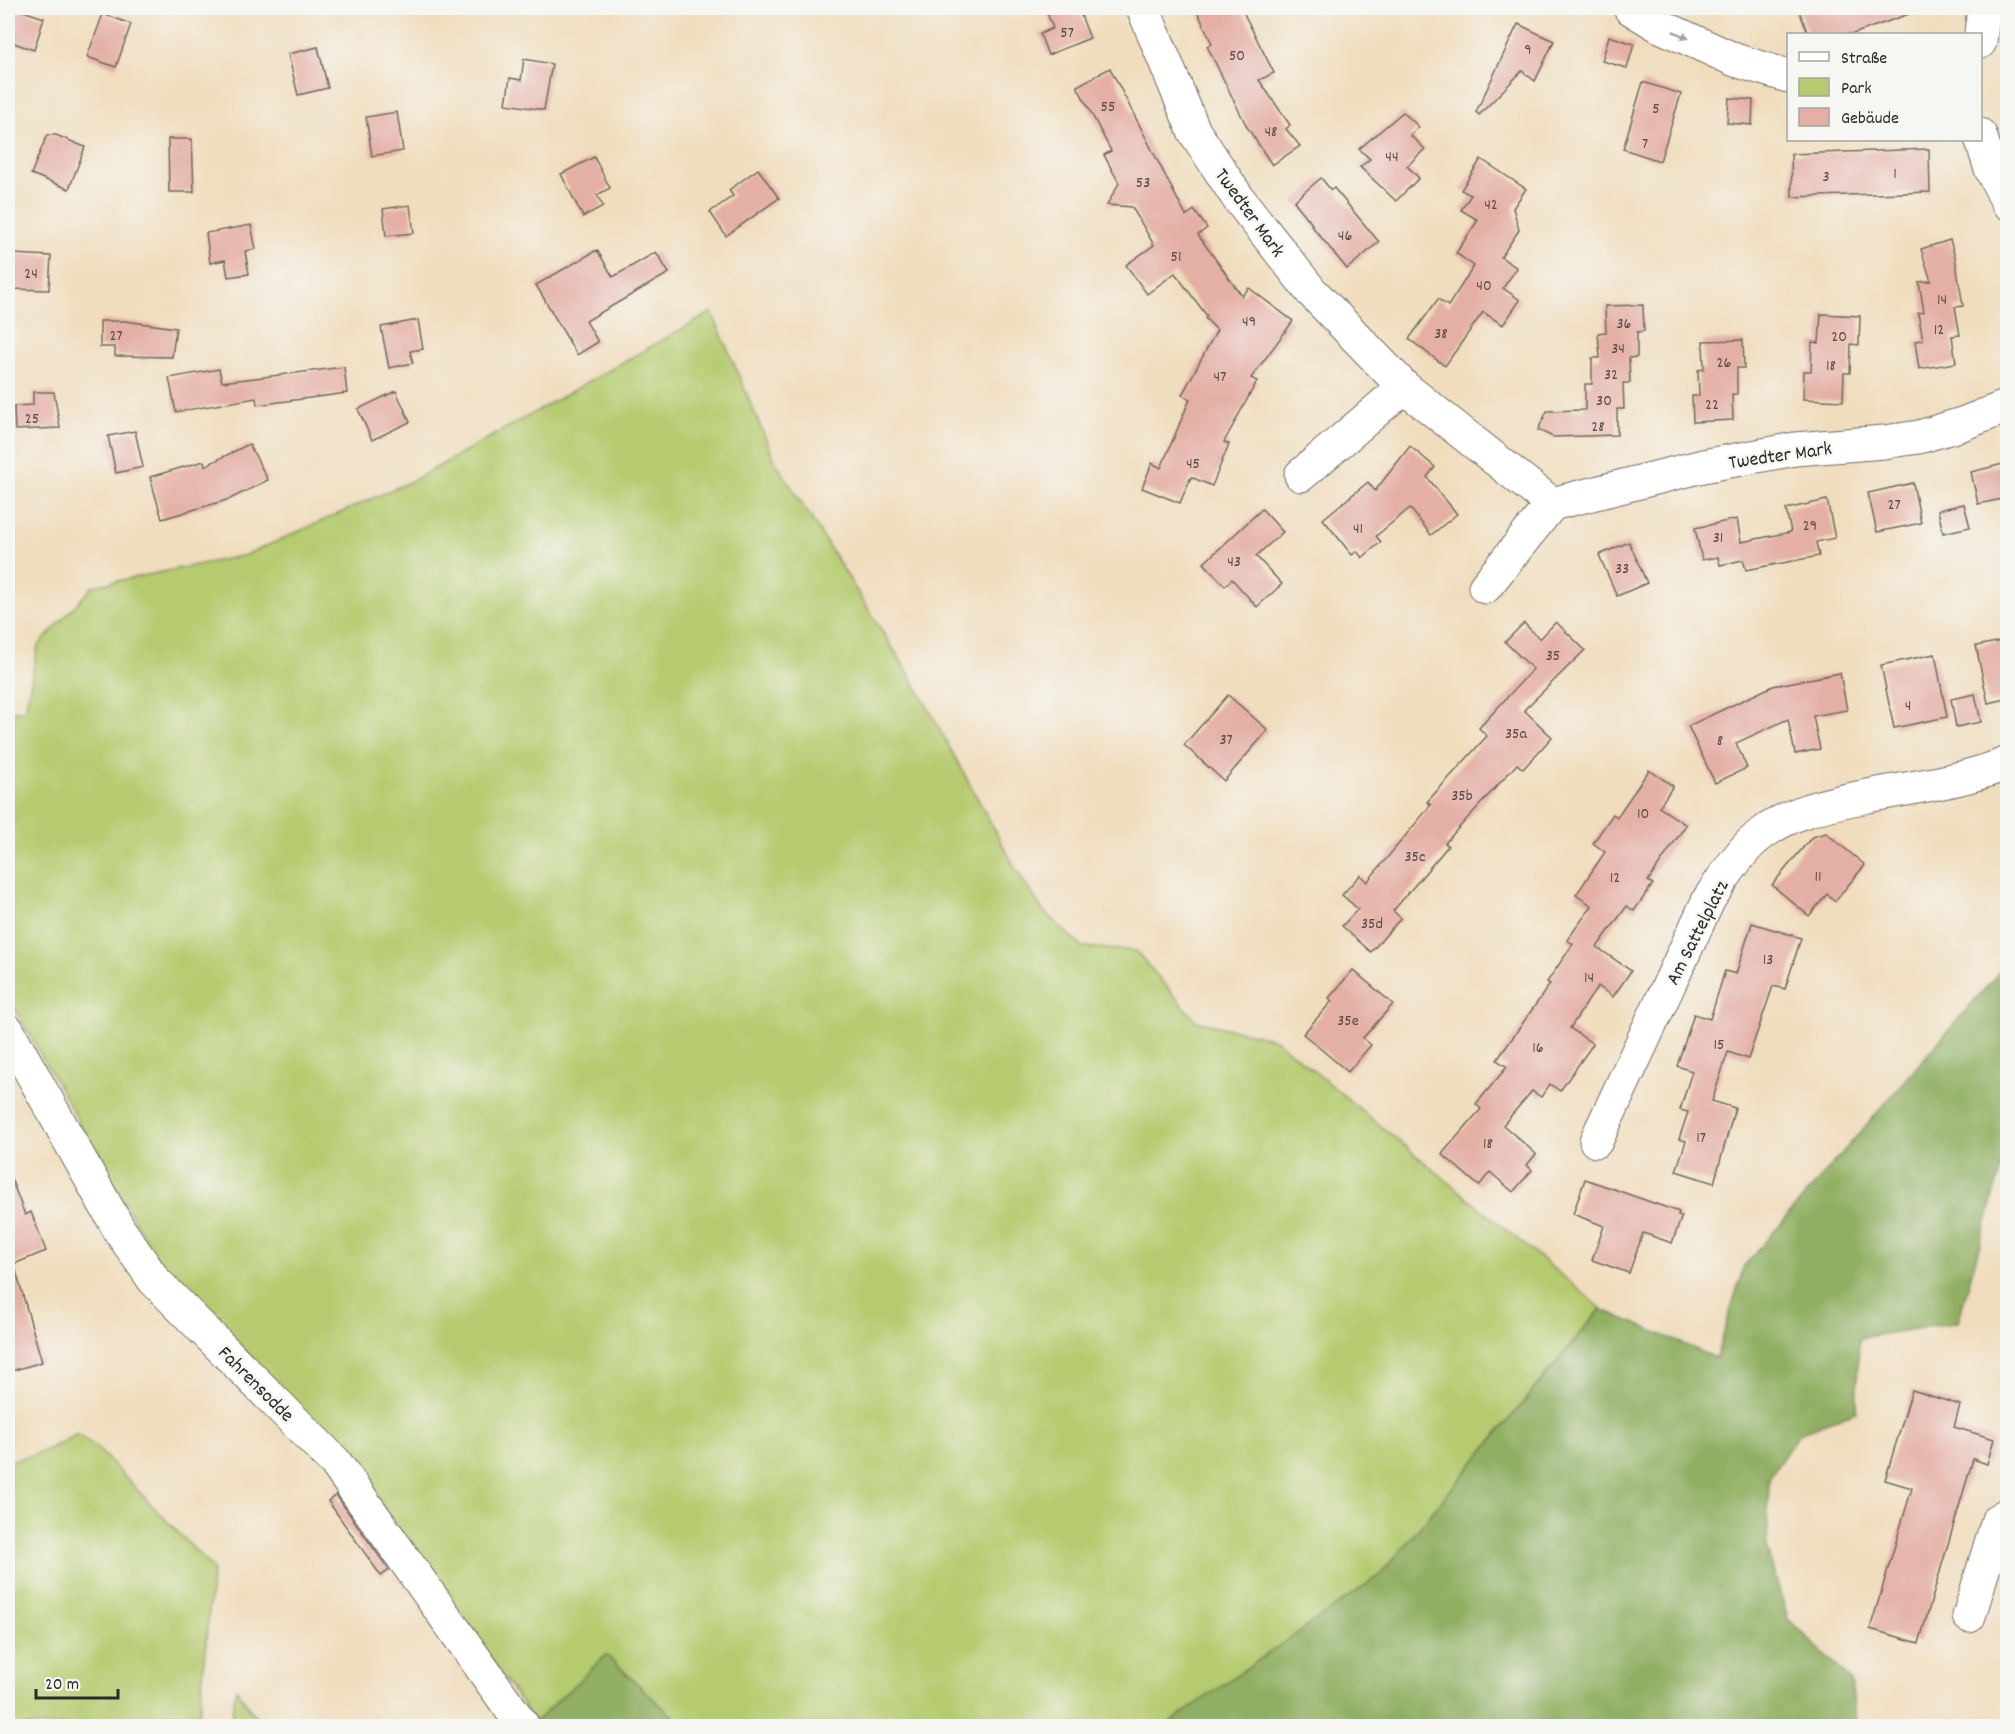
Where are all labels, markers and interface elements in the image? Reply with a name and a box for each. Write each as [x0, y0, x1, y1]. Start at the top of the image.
house number: 57 [1060, 22, 1074, 45]
one-way arrow [1673, 30, 1691, 40]
legend [1787, 33, 1982, 141]
house number: 9 [1524, 39, 1532, 62]
house number: 50 [1229, 45, 1245, 68]
text: Straße [1841, 47, 1887, 72]
text: Park [1841, 77, 1872, 102]
house number: 55 [1101, 96, 1115, 119]
house number: 5 [1652, 98, 1660, 121]
text: Gebäude [1841, 107, 1899, 132]
house number: 48 [1264, 121, 1278, 144]
house number: 7 [1642, 133, 1648, 156]
house number: 44 [1385, 146, 1399, 169]
street label: Twedter Mark [1207, 163, 1290, 264]
house number: 1 [1893, 163, 1897, 186]
house number: 3 [1822, 166, 1830, 189]
house number: 53 [1136, 172, 1150, 195]
house number: 42 [1484, 194, 1498, 217]
house number: 46 [1338, 225, 1352, 248]
house number: 51 [1171, 246, 1181, 269]
house number: 24 [24, 263, 38, 286]
house number: 40 [1476, 275, 1492, 298]
house number: 14 [1937, 289, 1947, 312]
house number: 49 [1242, 311, 1256, 334]
house number: 36 [1617, 313, 1632, 336]
house number: 12 [1934, 319, 1944, 342]
house number: 38 [1434, 323, 1448, 346]
house number: 27 [109, 325, 123, 348]
house number: 20 [1831, 326, 1847, 349]
house number: 34 [1611, 338, 1625, 361]
house number: 26 [1717, 352, 1732, 375]
house number: 18 [1826, 355, 1836, 378]
house number: 32 [1604, 364, 1618, 387]
house number: 47 [1214, 366, 1226, 389]
house number: 30 [1596, 390, 1612, 413]
house number: 22 [1705, 394, 1719, 417]
house number: 25 [25, 408, 39, 431]
house number: 28 [1591, 416, 1605, 439]
street label: Twedter Mark [1727, 436, 1834, 478]
house number: 45 [1186, 453, 1200, 476]
house number: 27 [1887, 494, 1901, 517]
house number: 29 [1803, 515, 1817, 538]
house number: 41 [1353, 518, 1363, 541]
house number: 31 [1713, 527, 1723, 550]
house number: 43 [1227, 551, 1241, 574]
house number: 33 [1615, 558, 1629, 581]
house number: 35 [1546, 645, 1560, 668]
house number: 4 [1905, 695, 1911, 718]
house number: 35a [1505, 723, 1527, 746]
house number: 37 [1219, 729, 1233, 752]
house number: 8 [1717, 730, 1723, 753]
house number: 35b [1451, 785, 1473, 808]
house number: 10 [1637, 803, 1649, 826]
house number: 35c [1405, 846, 1425, 869]
house number: 11 [1814, 866, 1822, 889]
house number: 12 [1610, 867, 1620, 890]
street label: Am Sattelplatz [1660, 876, 1737, 991]
house number: 35d [1361, 913, 1383, 936]
house number: 13 [1763, 949, 1773, 972]
house number: 14 [1584, 967, 1594, 990]
house number: 35e [1337, 1010, 1359, 1033]
house number: 15 [1714, 1034, 1724, 1057]
house number: 16 [1532, 1037, 1544, 1060]
house number: 17 [1696, 1127, 1706, 1150]
house number: 18 [1483, 1133, 1493, 1156]
street label: Fahrensodde [210, 1341, 299, 1430]
scale bar [36, 1662, 118, 1700]
text: 20 m [45, 1673, 79, 1698]

